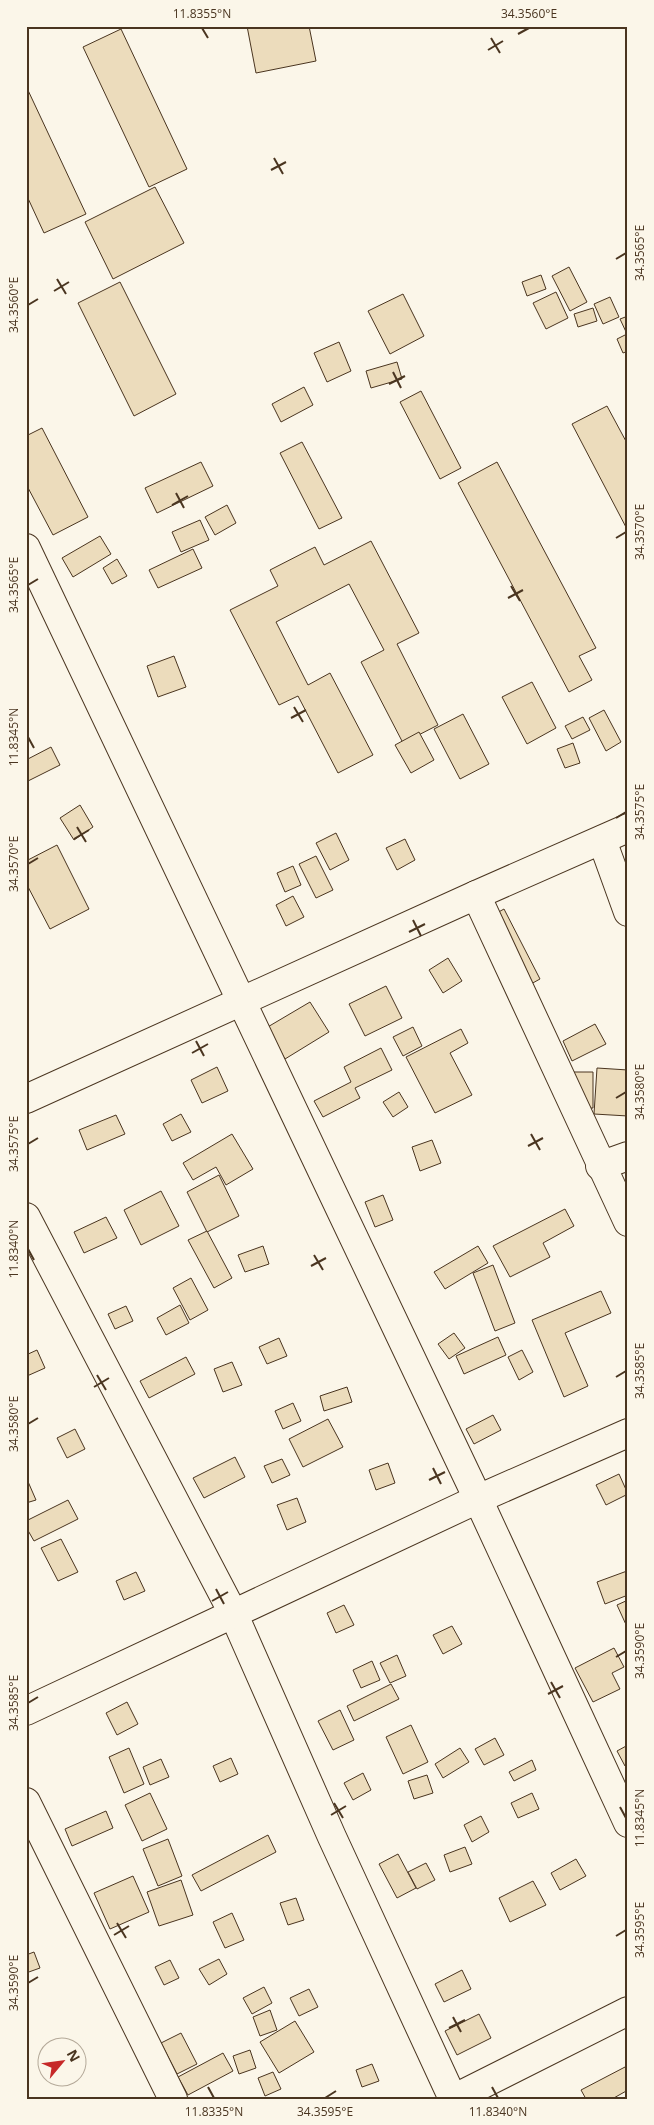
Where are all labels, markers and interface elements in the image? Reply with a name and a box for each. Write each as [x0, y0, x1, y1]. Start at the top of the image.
text: 11.8355°N [173, 5, 231, 22]
text: 34.3560°E [501, 5, 557, 22]
text: 34.3565°E [631, 225, 648, 281]
text: 34.3560°E [5, 277, 22, 333]
text: 34.3570°E [631, 504, 648, 560]
text: 34.3565°E [5, 557, 22, 613]
text: 11.8345°N [5, 708, 22, 766]
text: 34.3575°E [631, 784, 648, 840]
text: 34.3570°E [5, 836, 22, 892]
text: 34.3580°E [631, 1064, 648, 1120]
text: 34.3575°E [5, 1116, 22, 1172]
text: 11.8340°N [5, 1220, 22, 1278]
text: 34.3585°E [631, 1343, 648, 1399]
text: 34.3580°E [5, 1396, 22, 1452]
text: 34.3590°E [631, 1623, 648, 1679]
text: 34.3585°E [5, 1675, 22, 1731]
text: 11.8345°N [631, 1789, 648, 1847]
text: 34.3595°E [631, 1902, 648, 1958]
text: 34.3590°E [5, 1955, 22, 2011]
north arrow [38, 2038, 88, 2088]
text: N [63, 2046, 85, 2065]
text: 11.8335°N [185, 2103, 243, 2120]
text: 34.3595°E [297, 2103, 353, 2120]
text: 11.8340°N [469, 2103, 527, 2120]

